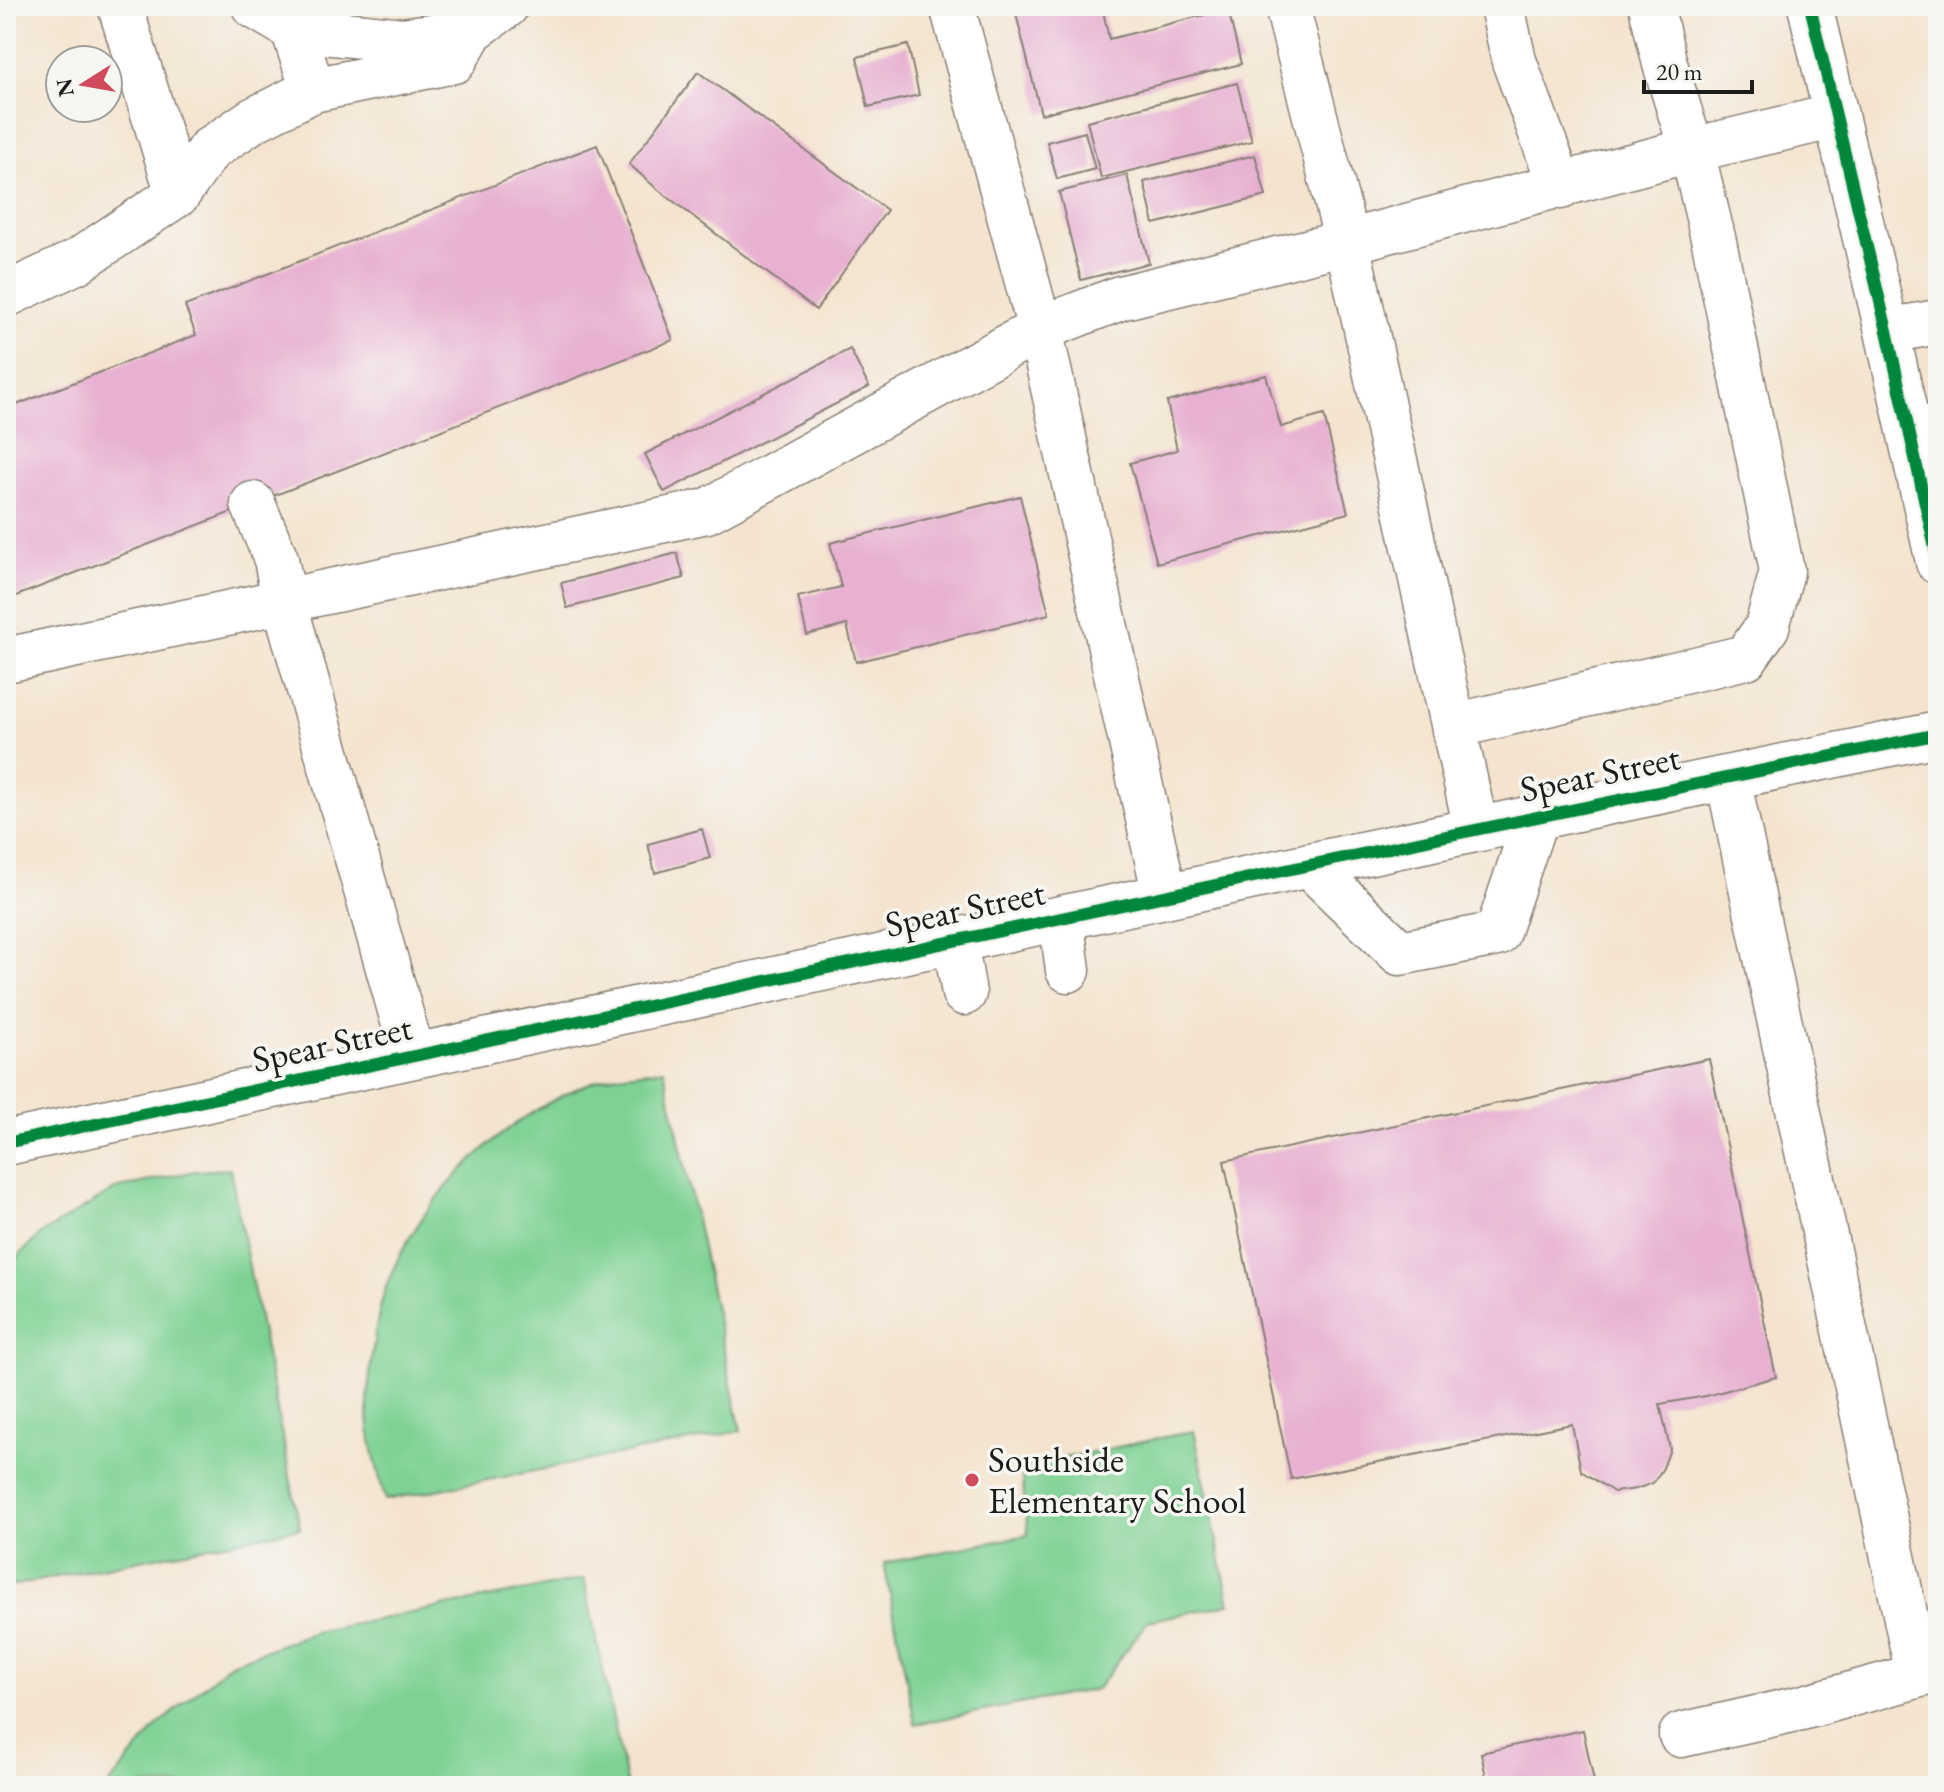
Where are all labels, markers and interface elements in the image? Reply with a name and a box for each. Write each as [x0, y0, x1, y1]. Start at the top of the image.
north arrow [44, 44, 124, 124]
scale bar [1644, 44, 1752, 94]
text: 20 m [1656, 56, 1703, 87]
text: N [49, 76, 81, 99]
street label: Spear Street [1516, 733, 1685, 813]
street label: Spear Street [881, 868, 1050, 948]
street label: Spear Street [248, 1003, 417, 1083]
place label: Southside Elementary School [988, 1436, 1246, 1524]
marker: Southside Elementary School [963, 1471, 981, 1489]

